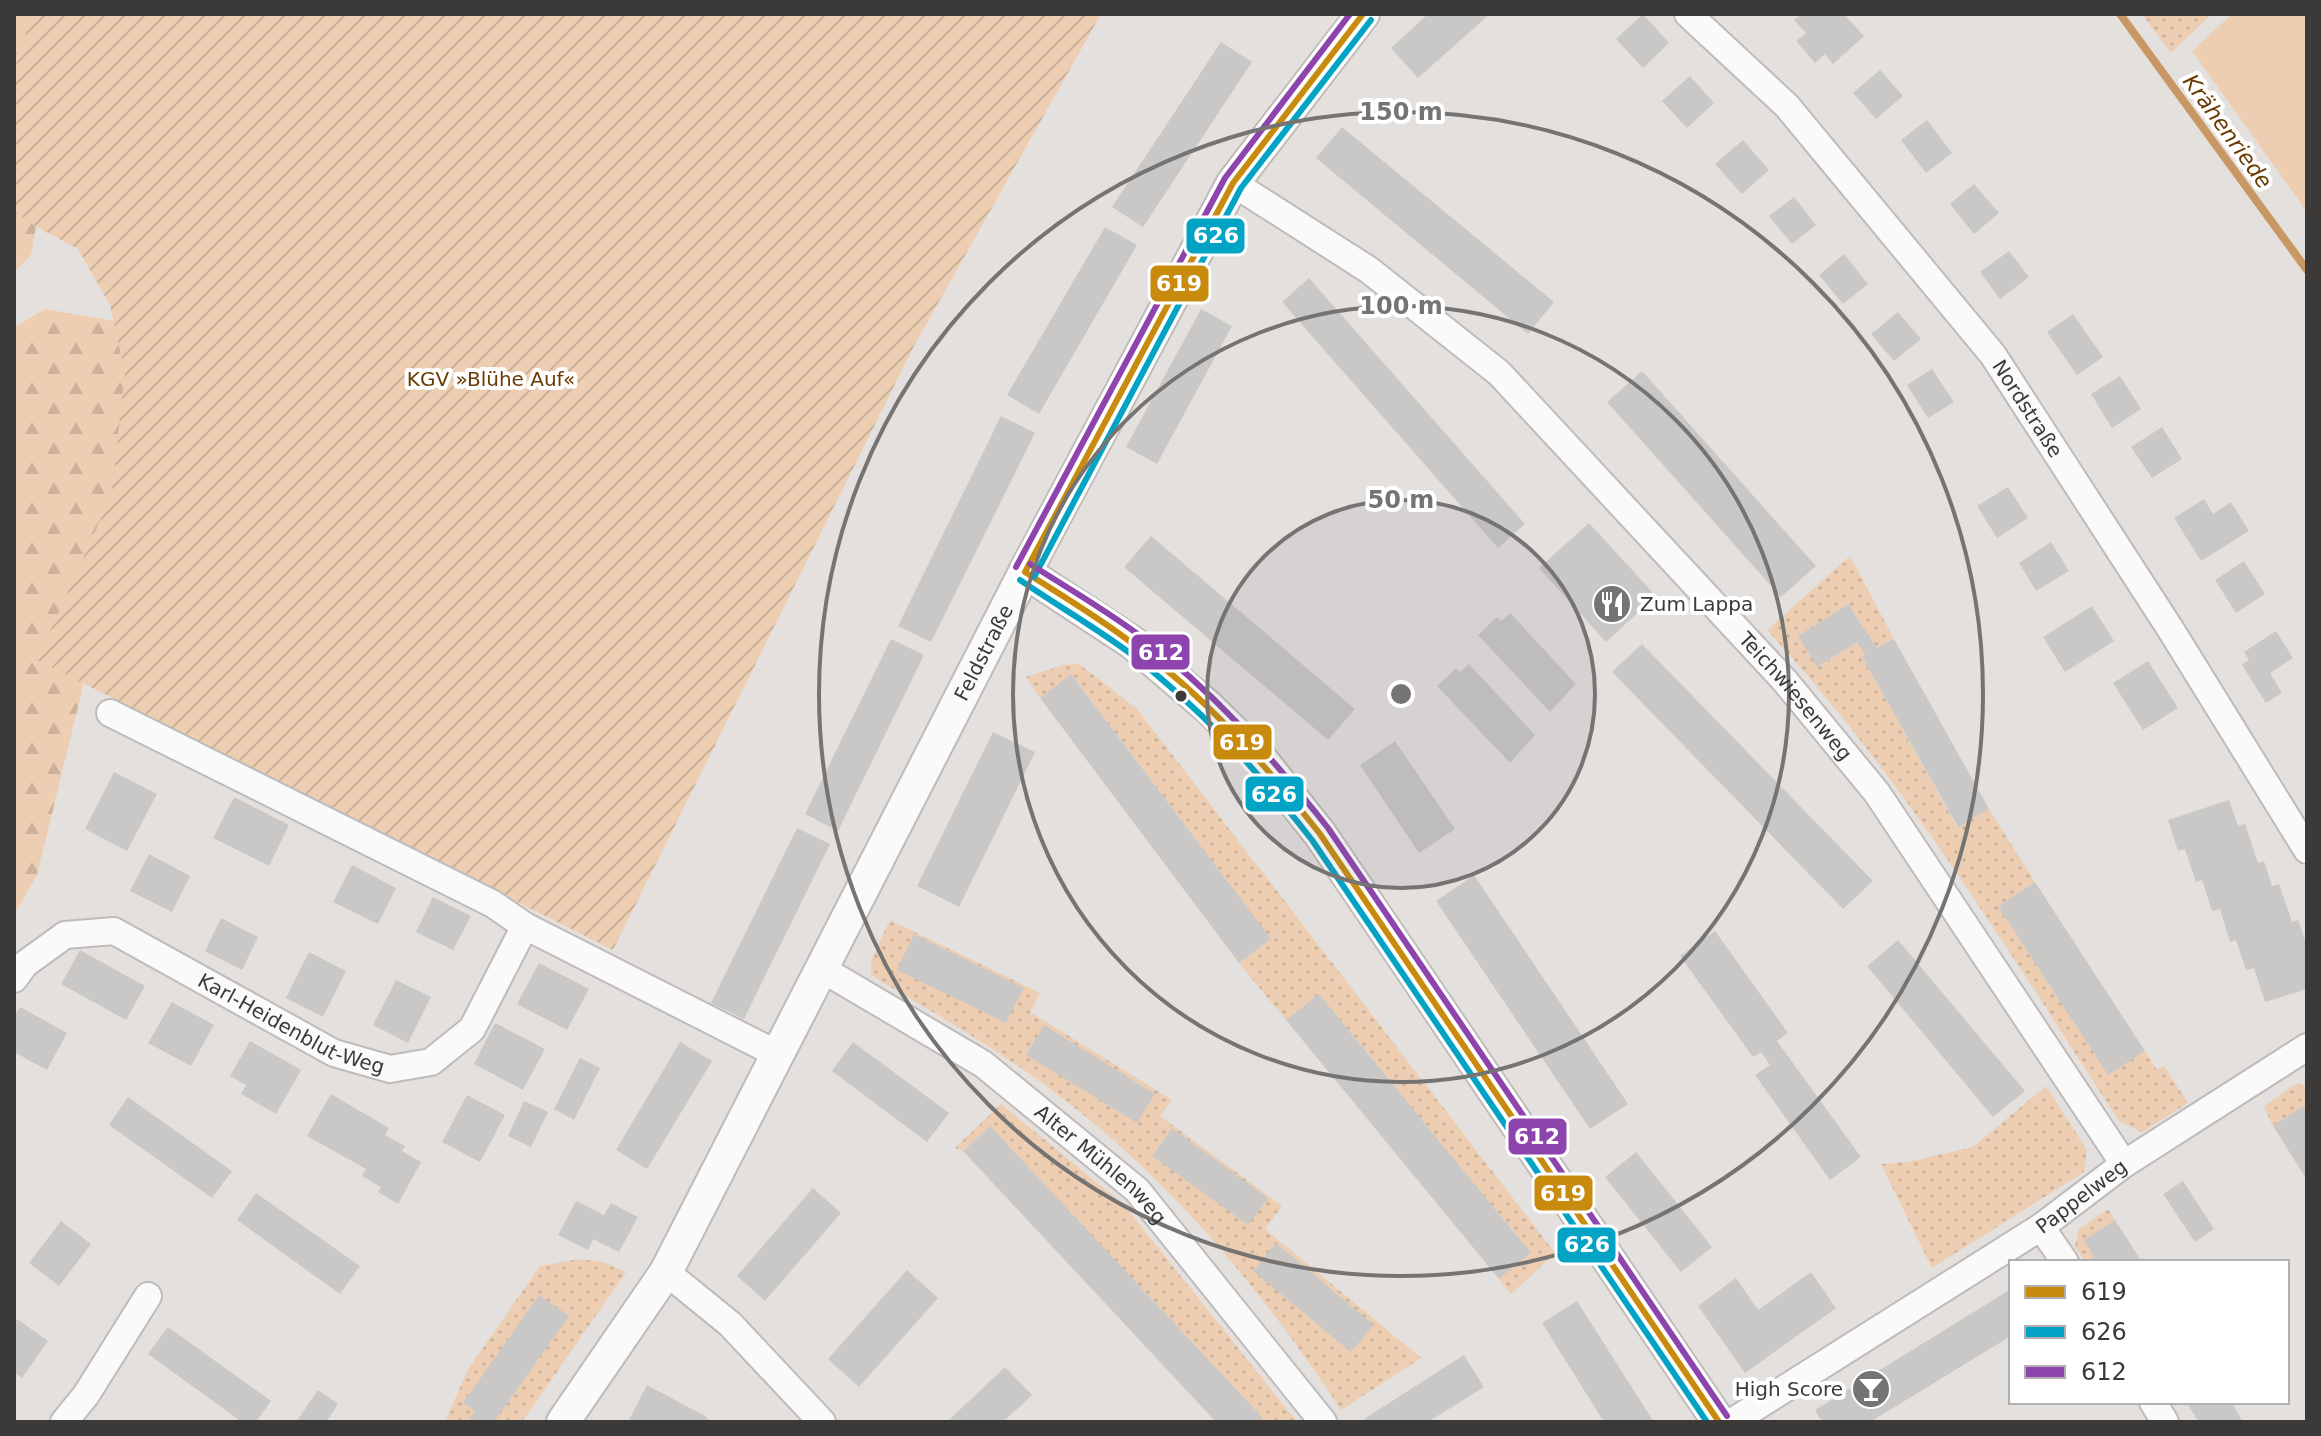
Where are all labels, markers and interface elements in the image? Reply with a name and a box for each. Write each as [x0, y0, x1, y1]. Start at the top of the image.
water label: Krähenriede [2178, 70, 2277, 193]
text: 150 m [1359, 98, 1443, 126]
line badge: 626 [1185, 217, 1246, 255]
text: 626 [1193, 223, 1239, 248]
line badge: 619 [1149, 264, 1210, 303]
text: 619 [1156, 271, 1202, 296]
text: 100 m [1359, 292, 1443, 320]
street label: Nordstraße [1987, 355, 2068, 462]
park label: KGV »Blühe Auf« [407, 367, 575, 391]
text: 50 m [1368, 486, 1434, 514]
restaurant icon: Zum Lappa [1591, 583, 1633, 625]
place label: Zum Lappa [1640, 592, 1753, 616]
street label: Feldstraße [949, 601, 1018, 705]
street label: Teichwiesenweg [1733, 626, 1857, 765]
line badge: 612 [1130, 633, 1191, 671]
text: 612 [1138, 640, 1184, 665]
centre of rings [1387, 680, 1415, 708]
unlabelled marker [1173, 688, 1189, 704]
line badge: 619 [1212, 723, 1273, 761]
text: 619 [1219, 730, 1265, 755]
line badge: 626 [1244, 775, 1305, 813]
text: 626 [1251, 782, 1297, 807]
street label: Karl-Heidenblut-Weg [194, 968, 387, 1079]
street label: Alter Mühlenweg [1030, 1100, 1172, 1229]
line badge: 612 [1507, 1117, 1568, 1156]
text: 612 [1514, 1124, 1560, 1149]
street label: Pappelweg [2031, 1154, 2132, 1239]
line badge: 619 [1533, 1174, 1594, 1212]
text: 619 [1540, 1181, 1586, 1206]
line badge: 626 [1556, 1226, 1617, 1264]
text: 626 [1564, 1232, 1610, 1257]
legend [2009, 1260, 2289, 1404]
text: 619 [2081, 1278, 2127, 1306]
text: 626 [2081, 1318, 2127, 1346]
text: 612 [2081, 1358, 2127, 1386]
bar icon: High Score [1850, 1368, 1892, 1410]
place label: High Score [1735, 1377, 1843, 1401]

